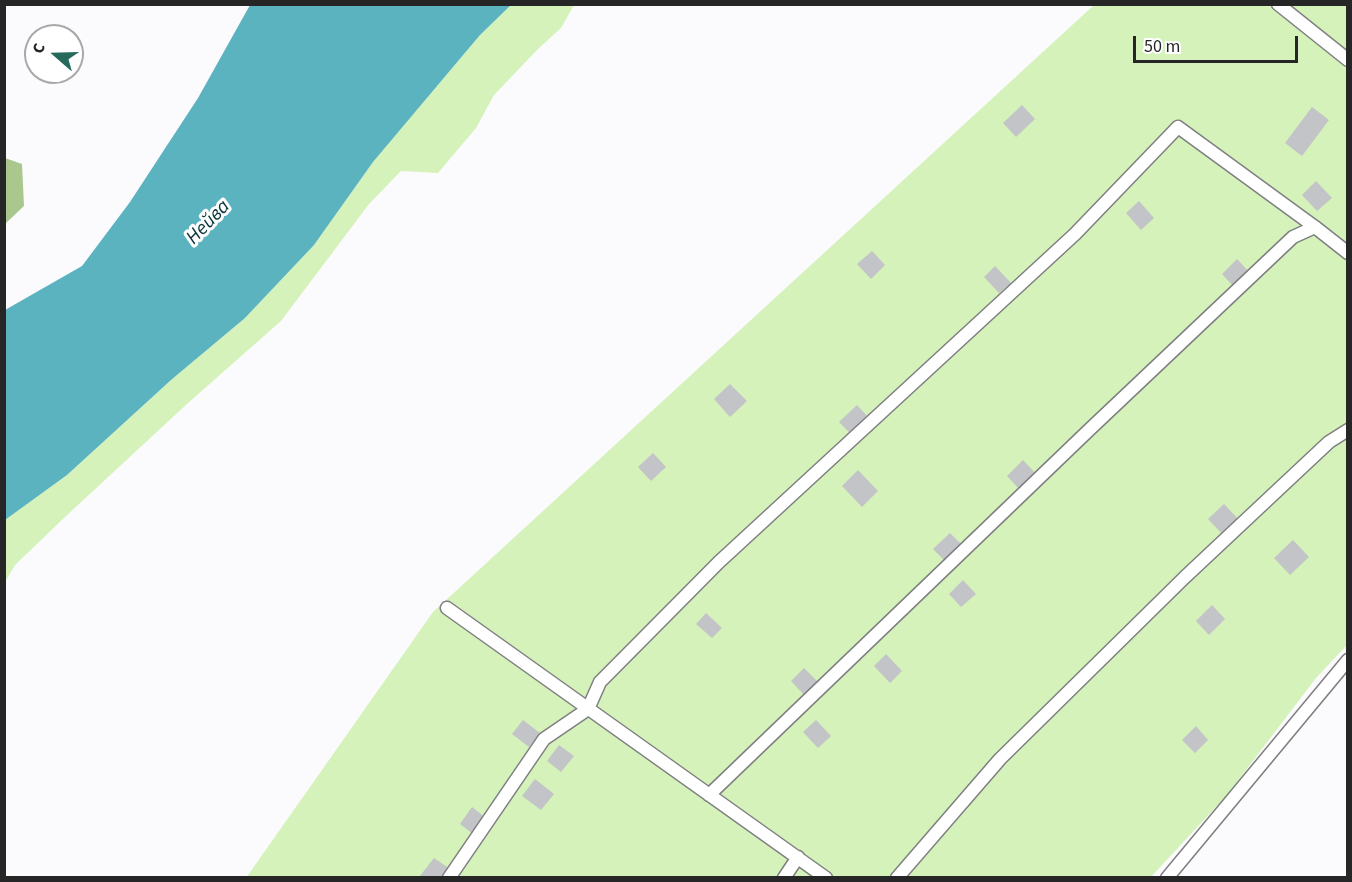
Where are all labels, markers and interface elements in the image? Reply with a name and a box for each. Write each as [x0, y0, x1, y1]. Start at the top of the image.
north arrow [24, 24, 84, 84]
scale bar [1136, 24, 1301, 62]
text: 50 m [1144, 34, 1180, 59]
text: С [27, 40, 51, 57]
water label: Нейва [182, 196, 236, 250]

